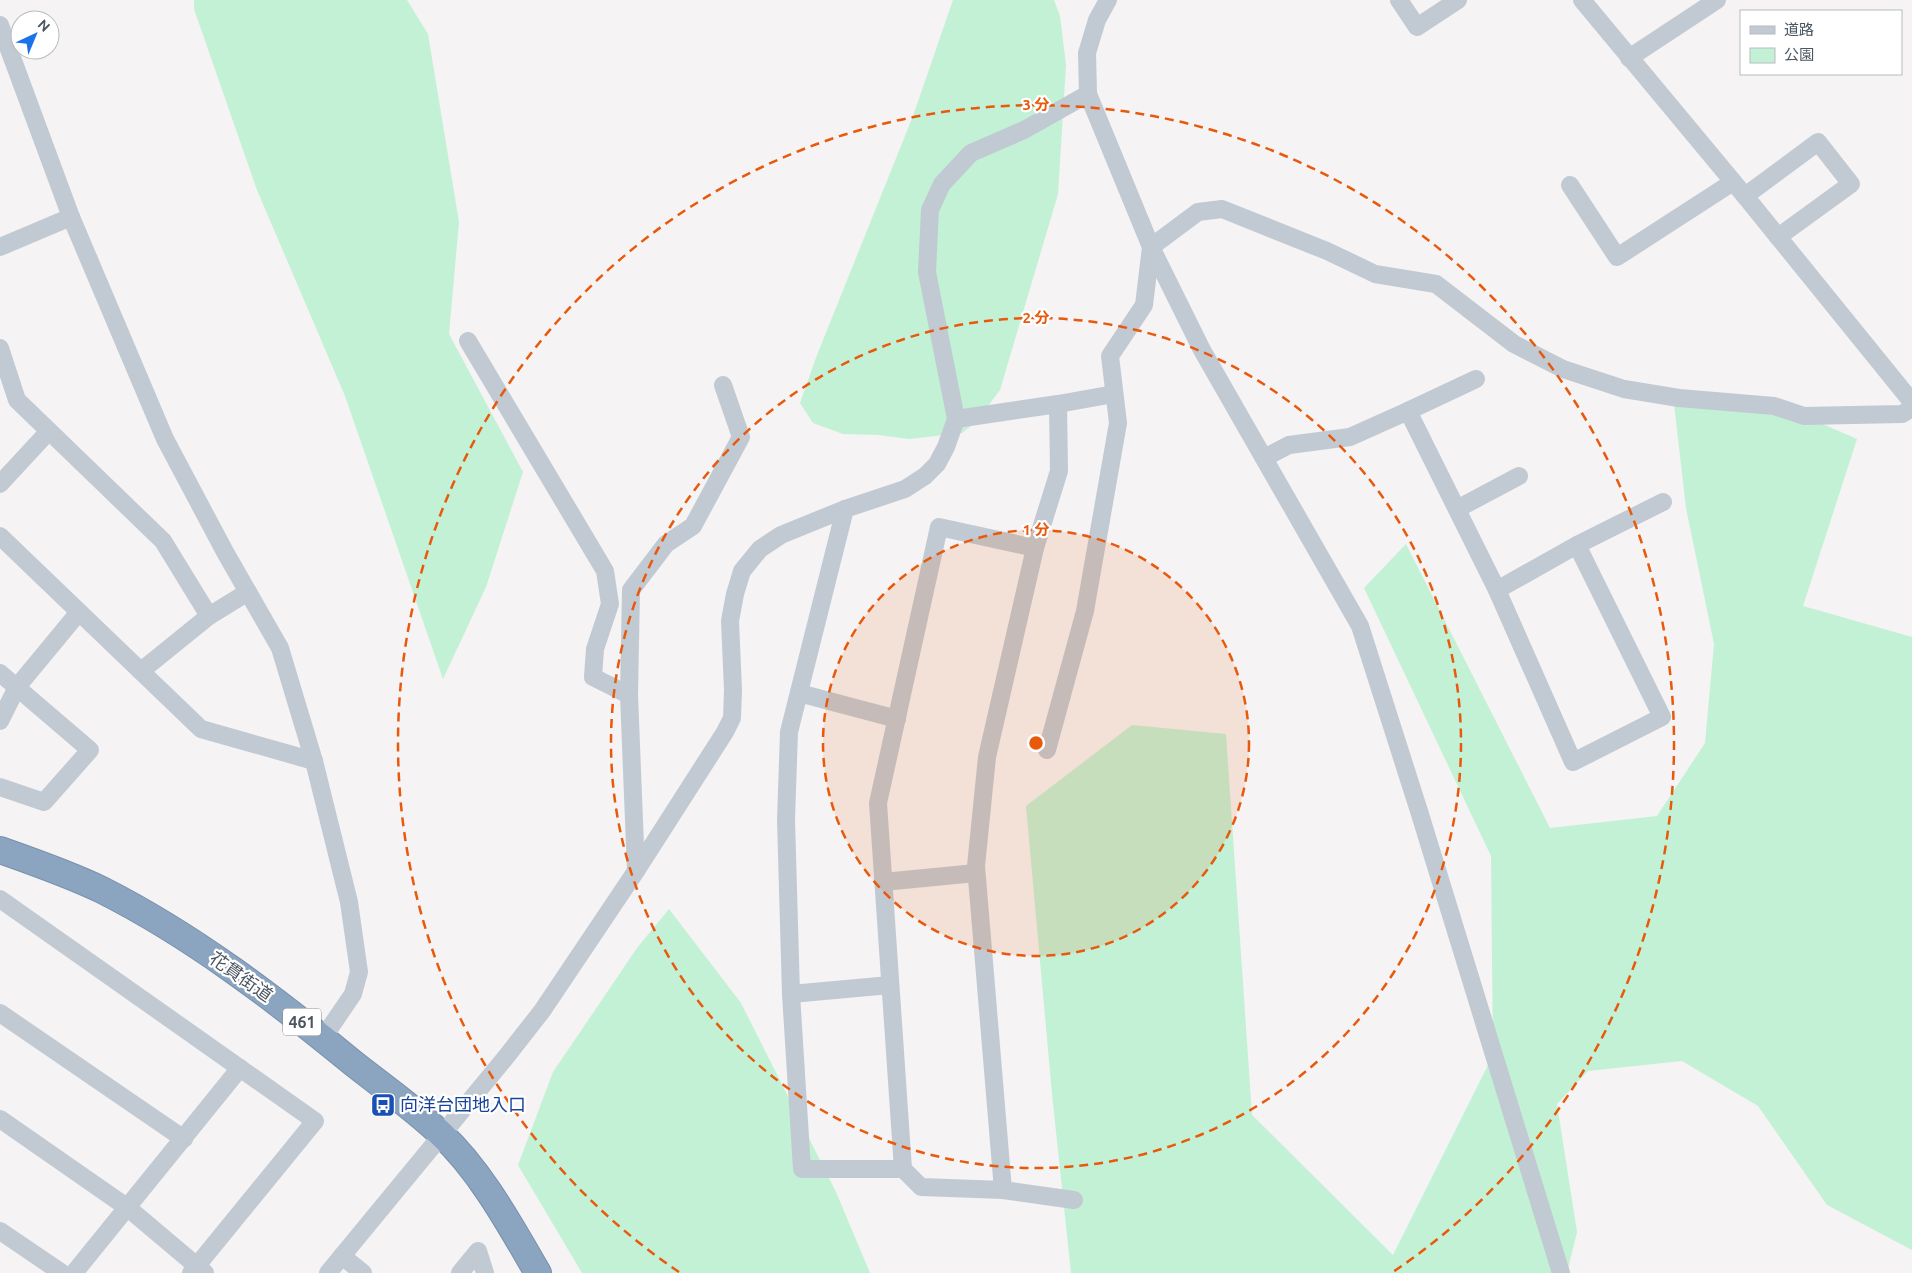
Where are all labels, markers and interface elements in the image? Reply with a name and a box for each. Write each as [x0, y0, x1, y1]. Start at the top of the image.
north arrow [10, 10, 60, 60]
legend [1740, 10, 1902, 75]
text: N [35, 16, 53, 35]
text: 道路 [1784, 21, 1814, 38]
text: 公園 [1784, 46, 1814, 63]
text: 3 分 [1022, 96, 1050, 113]
text: 2 分 [1022, 309, 1050, 326]
text: 1 分 [1022, 521, 1050, 538]
centre of rings [1027, 734, 1045, 752]
street label: 花貫街道 [206, 947, 277, 1005]
road number: 461 [283, 1009, 321, 1036]
bus stop icon: 向洋台団地入口 [370, 1092, 396, 1118]
place label: 向洋台団地入口 [400, 1094, 526, 1114]

